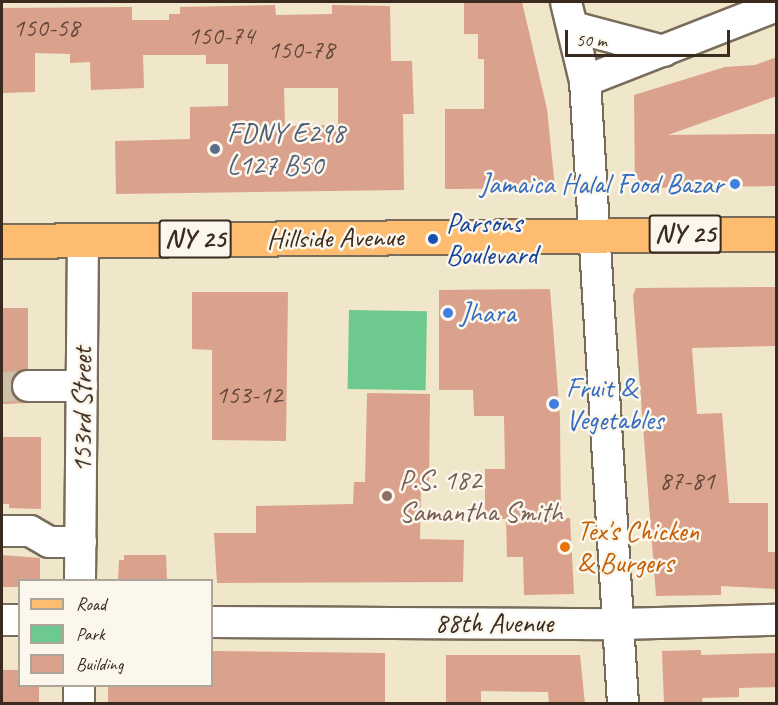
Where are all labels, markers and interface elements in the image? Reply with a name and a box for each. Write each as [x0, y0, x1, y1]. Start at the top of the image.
house number: 150-58 [13, 12, 79, 44]
scale bar [568, 18, 733, 56]
house number: 150-74 [188, 20, 254, 52]
text: 50 m [576, 29, 607, 51]
house number: 150-78 [268, 34, 334, 66]
place label: FDNY E298 L127 B50 [227, 116, 345, 182]
marker: FDNY E298 L127 B50 [208, 142, 222, 156]
place label: Jamaica Halal Food Bazar [479, 167, 723, 201]
marker: Jamaica Halal Food Bazar [728, 177, 742, 191]
place label: Parsons Boulevard [446, 206, 537, 272]
road number: NY 25 [648, 210, 722, 258]
road number: NY 25 [158, 215, 232, 263]
street label: Hillside Avenue [266, 220, 404, 256]
marker: Parsons Boulevard [424, 230, 442, 248]
place label: Jhara [460, 296, 515, 330]
marker: Jhara [441, 306, 455, 320]
street label: 153rd Street [65, 347, 99, 473]
place label: Fruit & Vegetables [566, 371, 663, 437]
house number: 153-12 [216, 379, 282, 411]
marker: Fruit & Vegetables [547, 397, 561, 411]
place label: P.S. 182 Samantha Smith [399, 463, 561, 529]
house number: 87-81 [659, 465, 715, 497]
marker: P.S. 182 Samantha Smith [380, 489, 394, 503]
place label: Tex's Chicken & Burgers [577, 514, 699, 580]
marker: Tex's Chicken & Burgers [558, 540, 572, 554]
legend [18, 579, 213, 687]
text: Road [76, 593, 106, 615]
street label: 88th Avenue [435, 606, 553, 640]
text: Park [76, 623, 105, 645]
text: Building [76, 653, 123, 675]

